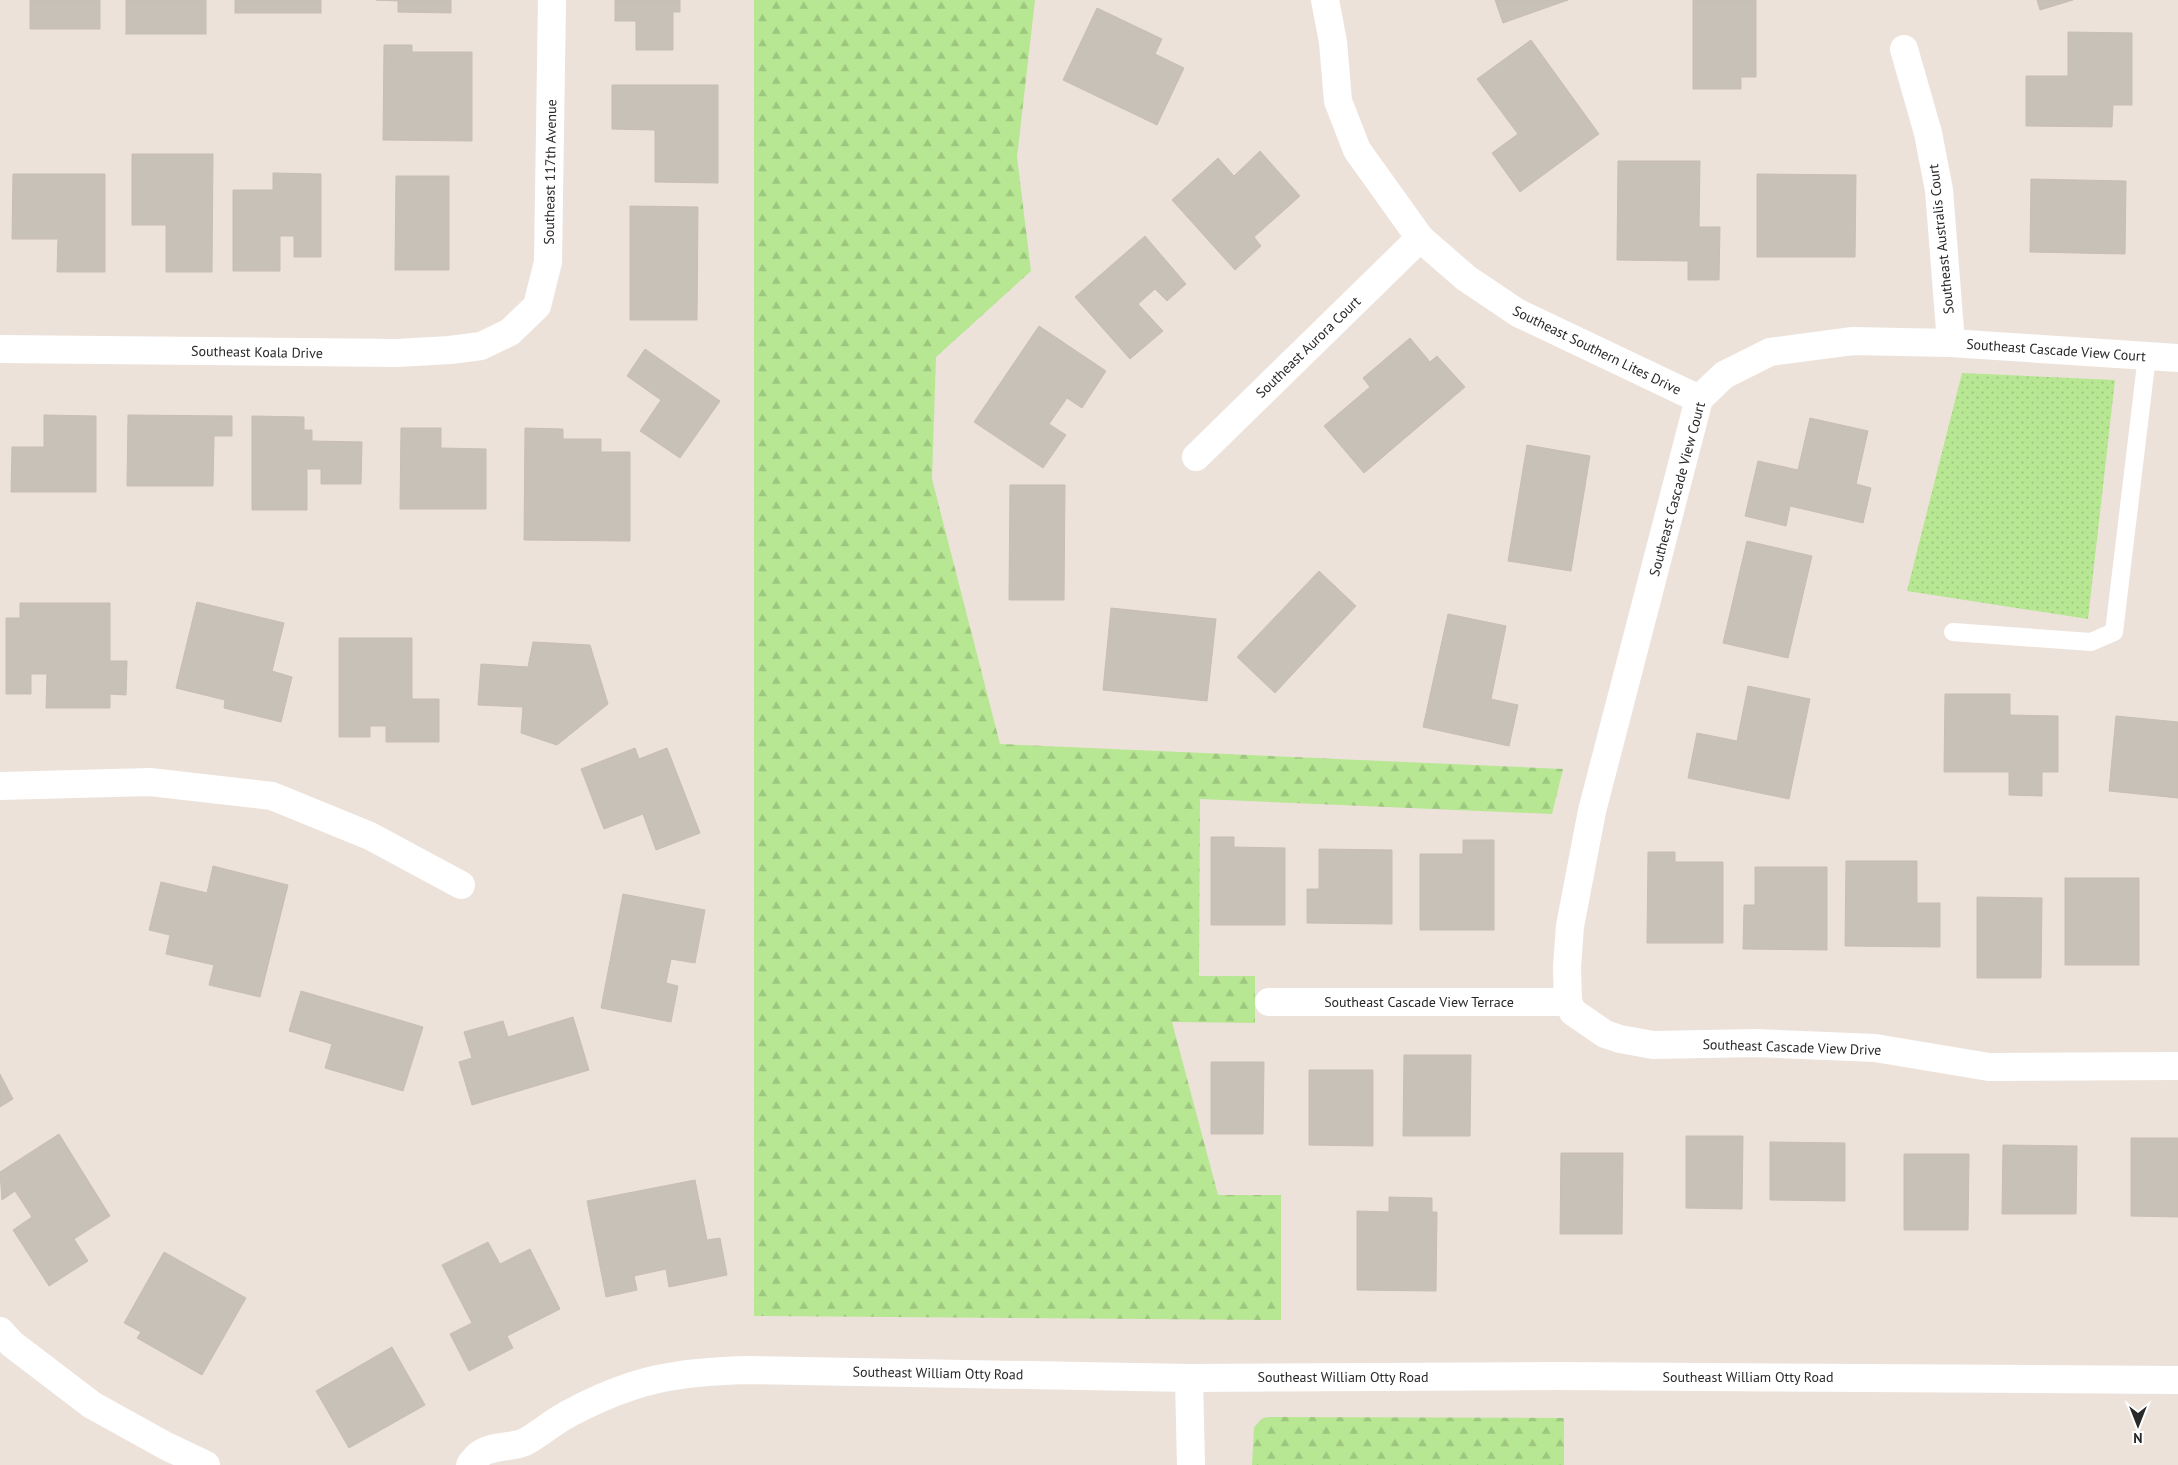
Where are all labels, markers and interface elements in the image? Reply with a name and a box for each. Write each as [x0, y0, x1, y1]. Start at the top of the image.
street label: Southeast 117th Avenue [540, 99, 560, 245]
street label: Southeast Australis Court [1924, 163, 1958, 315]
street label: Southeast Aurora Court [1252, 292, 1364, 402]
street label: Southeast Southern Lites Drive [1510, 301, 1684, 399]
street label: Southeast Cascade View Court [1966, 335, 2147, 365]
street label: Southeast Koala Drive [191, 342, 323, 362]
street label: Southeast Cascade View Court [1645, 400, 1709, 578]
street label: Southeast Cascade View Terrace [1324, 993, 1514, 1011]
street label: Southeast Cascade View Drive [1702, 1035, 1882, 1059]
street label: Southeast William Otty Road [852, 1363, 1024, 1383]
street label: Southeast William Otty Road [1258, 1368, 1428, 1386]
street label: Southeast William Otty Road [1663, 1368, 1833, 1386]
north arrow [2113, 1400, 2163, 1450]
text: N [2133, 1429, 2143, 1447]

